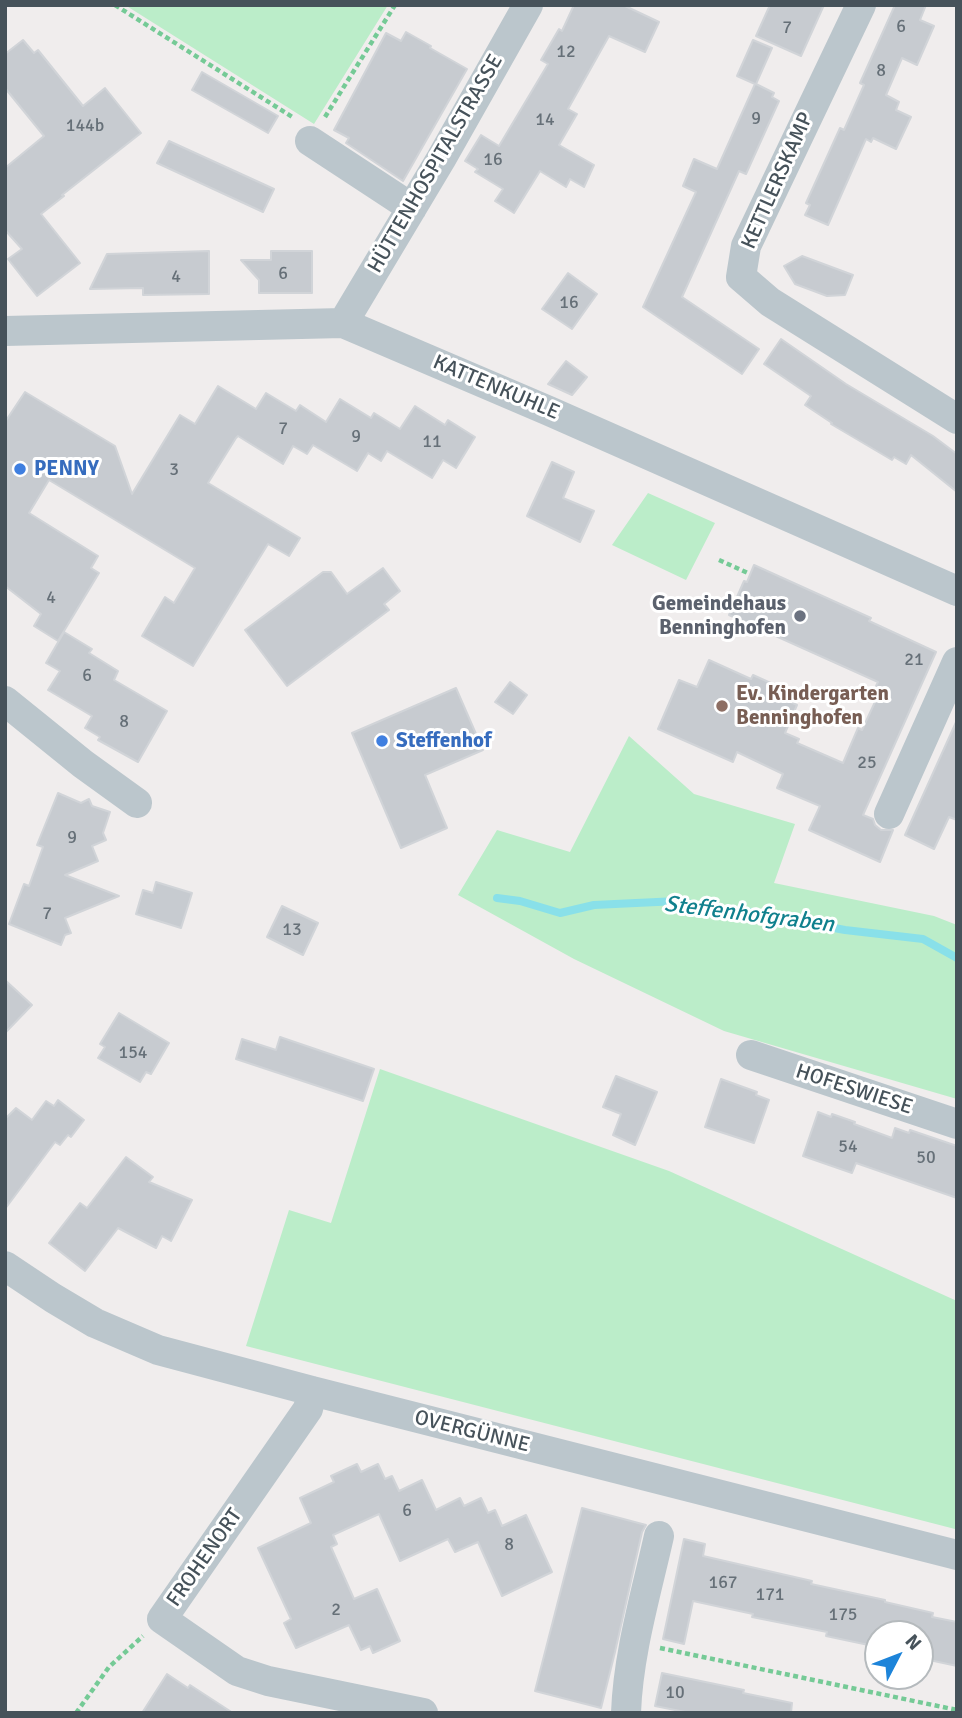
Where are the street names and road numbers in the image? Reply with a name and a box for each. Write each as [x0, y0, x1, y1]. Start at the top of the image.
street label: HÜTTENHOSPITALSTRASSE [363, 50, 509, 278]
street label: KETTLERSKAMP [737, 109, 819, 253]
street label: KATTENKUHLE [429, 350, 563, 426]
street label: HOFESWIESE [792, 1059, 916, 1121]
street label: OVERGÜNNE [412, 1406, 532, 1458]
street label: FROHENORT [162, 1504, 248, 1612]

